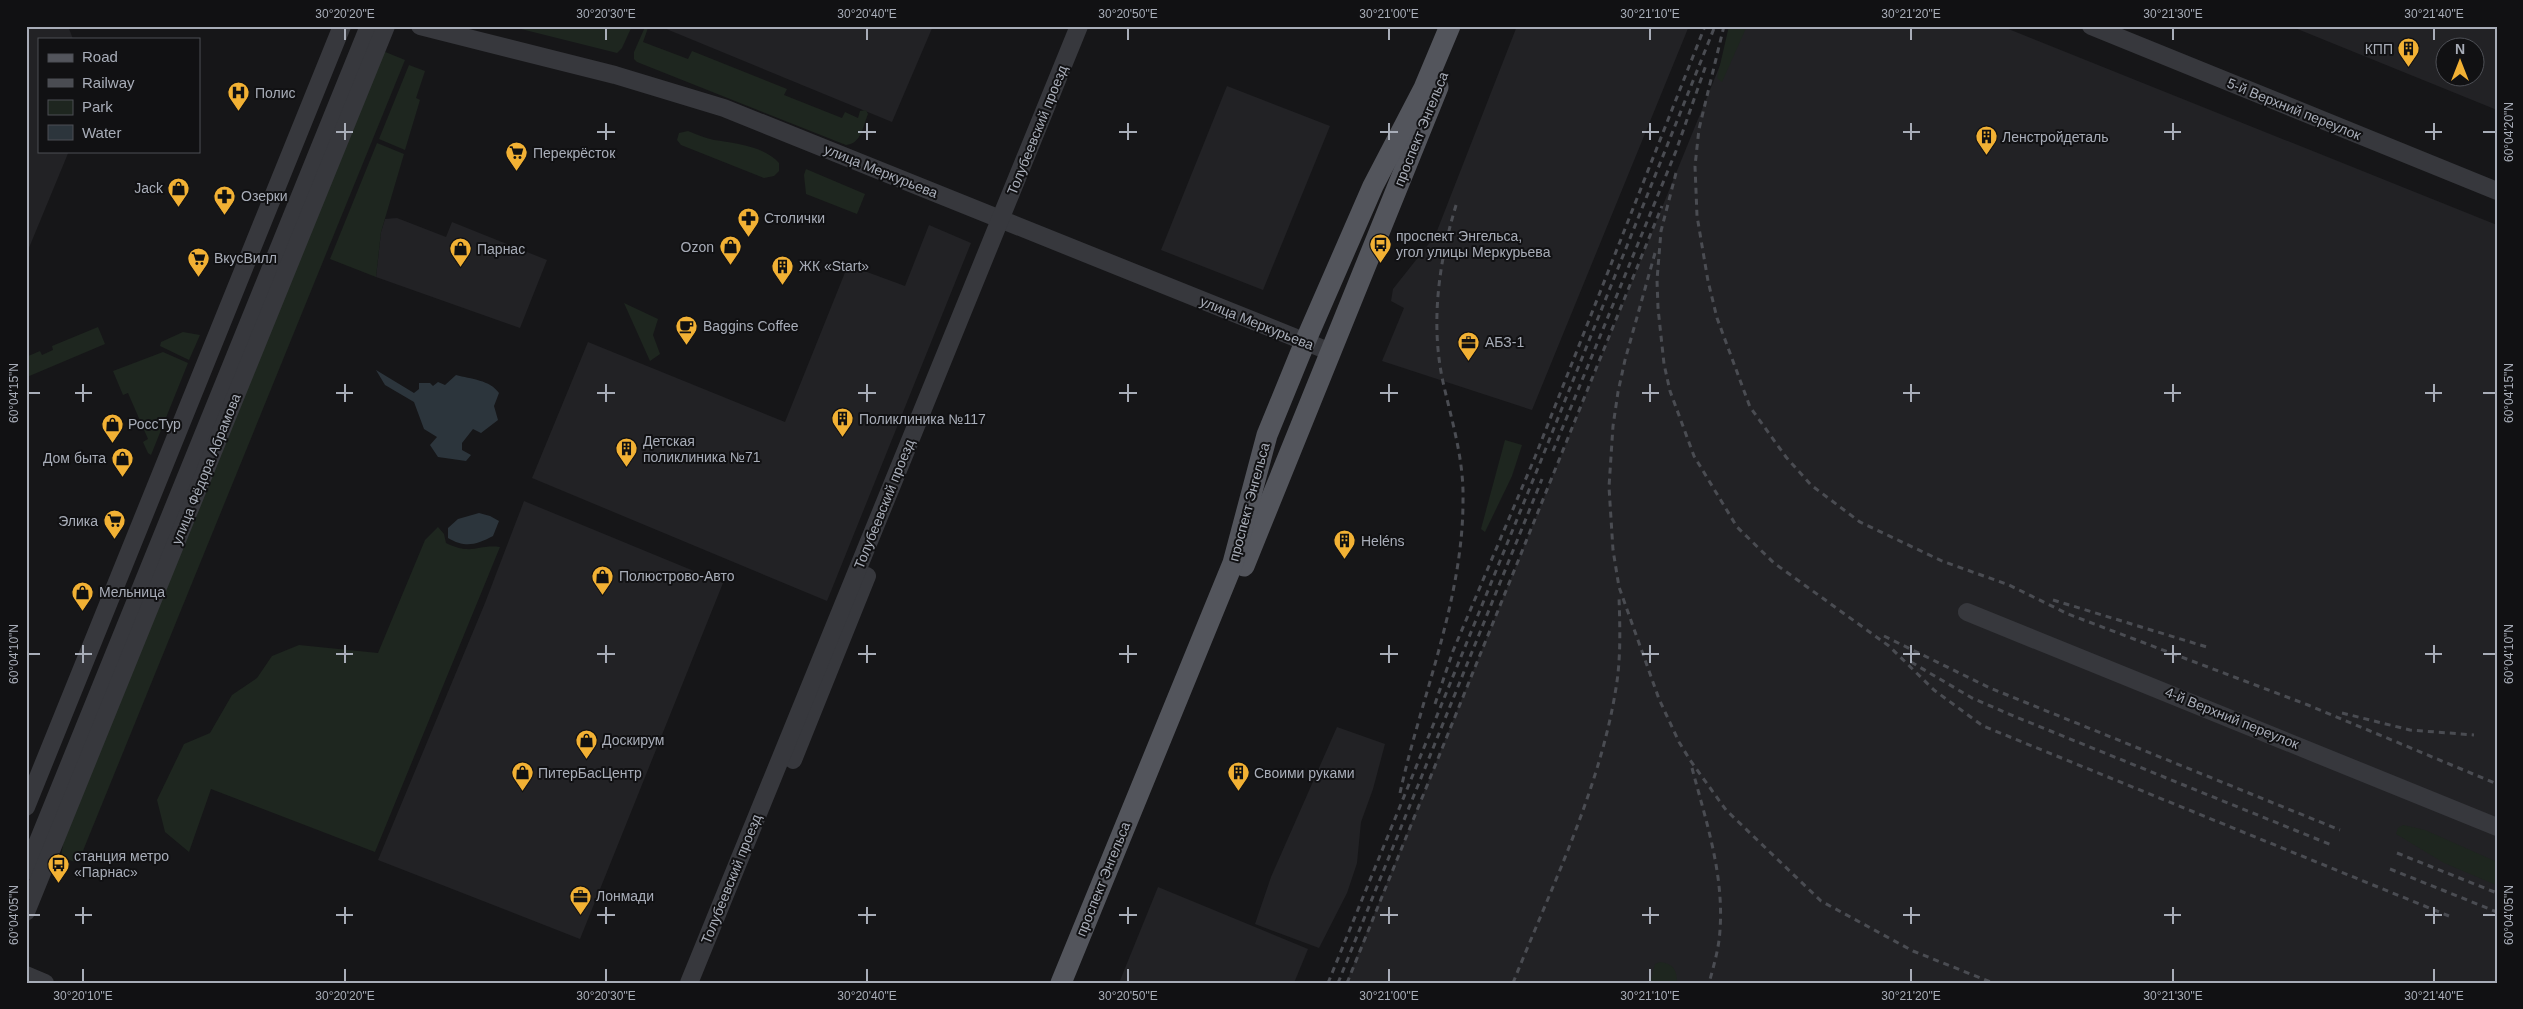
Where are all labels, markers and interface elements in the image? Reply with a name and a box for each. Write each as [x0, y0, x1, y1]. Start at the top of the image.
text: 30°20'20"E [315, 7, 375, 21]
text: 30°20'30"E [576, 7, 636, 21]
text: 30°20'40"E [837, 7, 897, 21]
text: 30°20'50"E [1098, 7, 1158, 21]
text: 30°21'00"E [1359, 7, 1419, 21]
text: 30°21'10"E [1620, 7, 1680, 21]
text: 30°21'20"E [1881, 7, 1941, 21]
text: 30°21'30"E [2143, 7, 2203, 21]
text: 30°21'40"E [2404, 7, 2464, 21]
building icon: КПП [2397, 37, 2421, 68]
legend [38, 38, 200, 152]
north arrow [2436, 38, 2486, 88]
place label: КПП [2365, 41, 2393, 57]
text: N [2455, 41, 2465, 57]
text: Road [82, 48, 118, 65]
street label: Толубеевский проезд [1004, 63, 1070, 197]
street label: проспект Энгельса [1391, 69, 1451, 189]
text: Railway [82, 74, 135, 91]
street label: 5-й Верхний переулок [2225, 75, 2364, 144]
hospital icon: Полис [227, 81, 251, 112]
place label: Полис [255, 85, 296, 101]
text: Park [82, 98, 113, 115]
text: 60°04'20"N [2502, 102, 2516, 162]
text: Water [82, 124, 121, 141]
building icon: Ленстройдеталь [1974, 125, 1998, 156]
place label: Ленстройдеталь [2002, 129, 2109, 145]
supermarket icon: Перекрёсток [505, 141, 529, 172]
street label: улица Меркурьева [822, 141, 940, 201]
place label: Перекрёсток [533, 145, 616, 161]
shop icon: Jack [167, 176, 191, 207]
place label: Jack [134, 180, 164, 196]
pharmacy icon: Озерки [213, 184, 237, 215]
place label: Озерки [241, 188, 288, 204]
pharmacy icon: Столички [736, 206, 760, 237]
place label: Столички [764, 210, 825, 226]
place label: проспект Энгельса, угол улицы Меркурьева [1396, 228, 1551, 260]
bus stop icon: проспект Энгельса, угол улицы Меркурьева [1368, 232, 1392, 263]
shop icon: Ozon [718, 235, 742, 266]
shop icon: Парнас [449, 237, 473, 268]
place label: Ozon [681, 239, 714, 255]
place label: Парнас [477, 241, 525, 257]
supermarket icon: ВкусВилл [186, 246, 210, 277]
place label: ВкусВилл [214, 250, 277, 266]
building icon: ЖК «Start» [771, 254, 795, 285]
place label: ЖК «Start» [799, 258, 869, 274]
street label: улица Меркурьева [1198, 293, 1316, 353]
cafe icon: Baggins Coffee [675, 314, 699, 345]
place label: Baggins Coffee [703, 318, 799, 334]
office icon: АБЗ-1 [1457, 330, 1481, 361]
place label: АБЗ-1 [1485, 334, 1524, 350]
text: 60°04'15"N [7, 363, 21, 423]
text: 60°04'15"N [2502, 363, 2516, 423]
street label: улица Фёдора Абрамова [168, 391, 244, 547]
building icon: Поликлиника №117 [831, 407, 855, 438]
place label: Поликлиника №117 [859, 411, 986, 427]
shop icon: РоссТур [100, 412, 124, 443]
place label: РоссТур [128, 416, 181, 432]
place label: Детская поликлиника №71 [643, 433, 761, 465]
building icon: Детская поликлиника №71 [615, 437, 639, 468]
street label: Толубеевский проезд [851, 437, 917, 571]
street label: проспект Энгельса [1225, 441, 1273, 563]
shop icon: Дом быта [110, 446, 134, 477]
place label: Дом быта [43, 450, 106, 466]
supermarket icon: Элика [102, 509, 126, 540]
place label: Элика [58, 513, 98, 529]
building icon: Heléns [1333, 529, 1357, 560]
place label: Heléns [1361, 533, 1405, 549]
shop icon: Полюстрово-Авто [591, 564, 615, 595]
place label: Полюстрово-Авто [619, 568, 735, 584]
shop icon: Мельница [71, 580, 95, 611]
place label: Мельница [99, 584, 165, 600]
text: 60°04'10"N [7, 624, 21, 684]
text: 60°04'10"N [2502, 624, 2516, 684]
street label: 4-й Верхний переулок [2163, 684, 2302, 753]
shop icon: Доскирум [574, 728, 598, 759]
place label: Доскирум [602, 732, 664, 748]
shop icon: ПитерБасЦентр [510, 761, 534, 792]
building icon: Своими руками [1226, 761, 1250, 792]
place label: ПитерБасЦентр [538, 765, 642, 781]
place label: Своими руками [1254, 765, 1355, 781]
street label: Толубеевский проезд [698, 812, 764, 946]
street label: проспект Энгельса [1073, 819, 1133, 939]
place label: станция метро «Парнас» [74, 848, 169, 880]
bus stop icon: станция метро «Парнас» [46, 852, 70, 883]
office icon: Лонмади [568, 884, 592, 915]
text: 60°04'05"N [7, 885, 21, 945]
text: 60°04'05"N [2502, 885, 2516, 945]
place label: Лонмади [596, 888, 654, 904]
text: 30°20'10"E [53, 989, 113, 1003]
text: 30°20'20"E [315, 989, 375, 1003]
text: 30°20'30"E [576, 989, 636, 1003]
text: 30°20'40"E [837, 989, 897, 1003]
text: 30°20'50"E [1098, 989, 1158, 1003]
text: 30°21'00"E [1359, 989, 1419, 1003]
text: 30°21'10"E [1620, 989, 1680, 1003]
text: 30°21'20"E [1881, 989, 1941, 1003]
text: 30°21'30"E [2143, 989, 2203, 1003]
text: 30°21'40"E [2404, 989, 2464, 1003]

